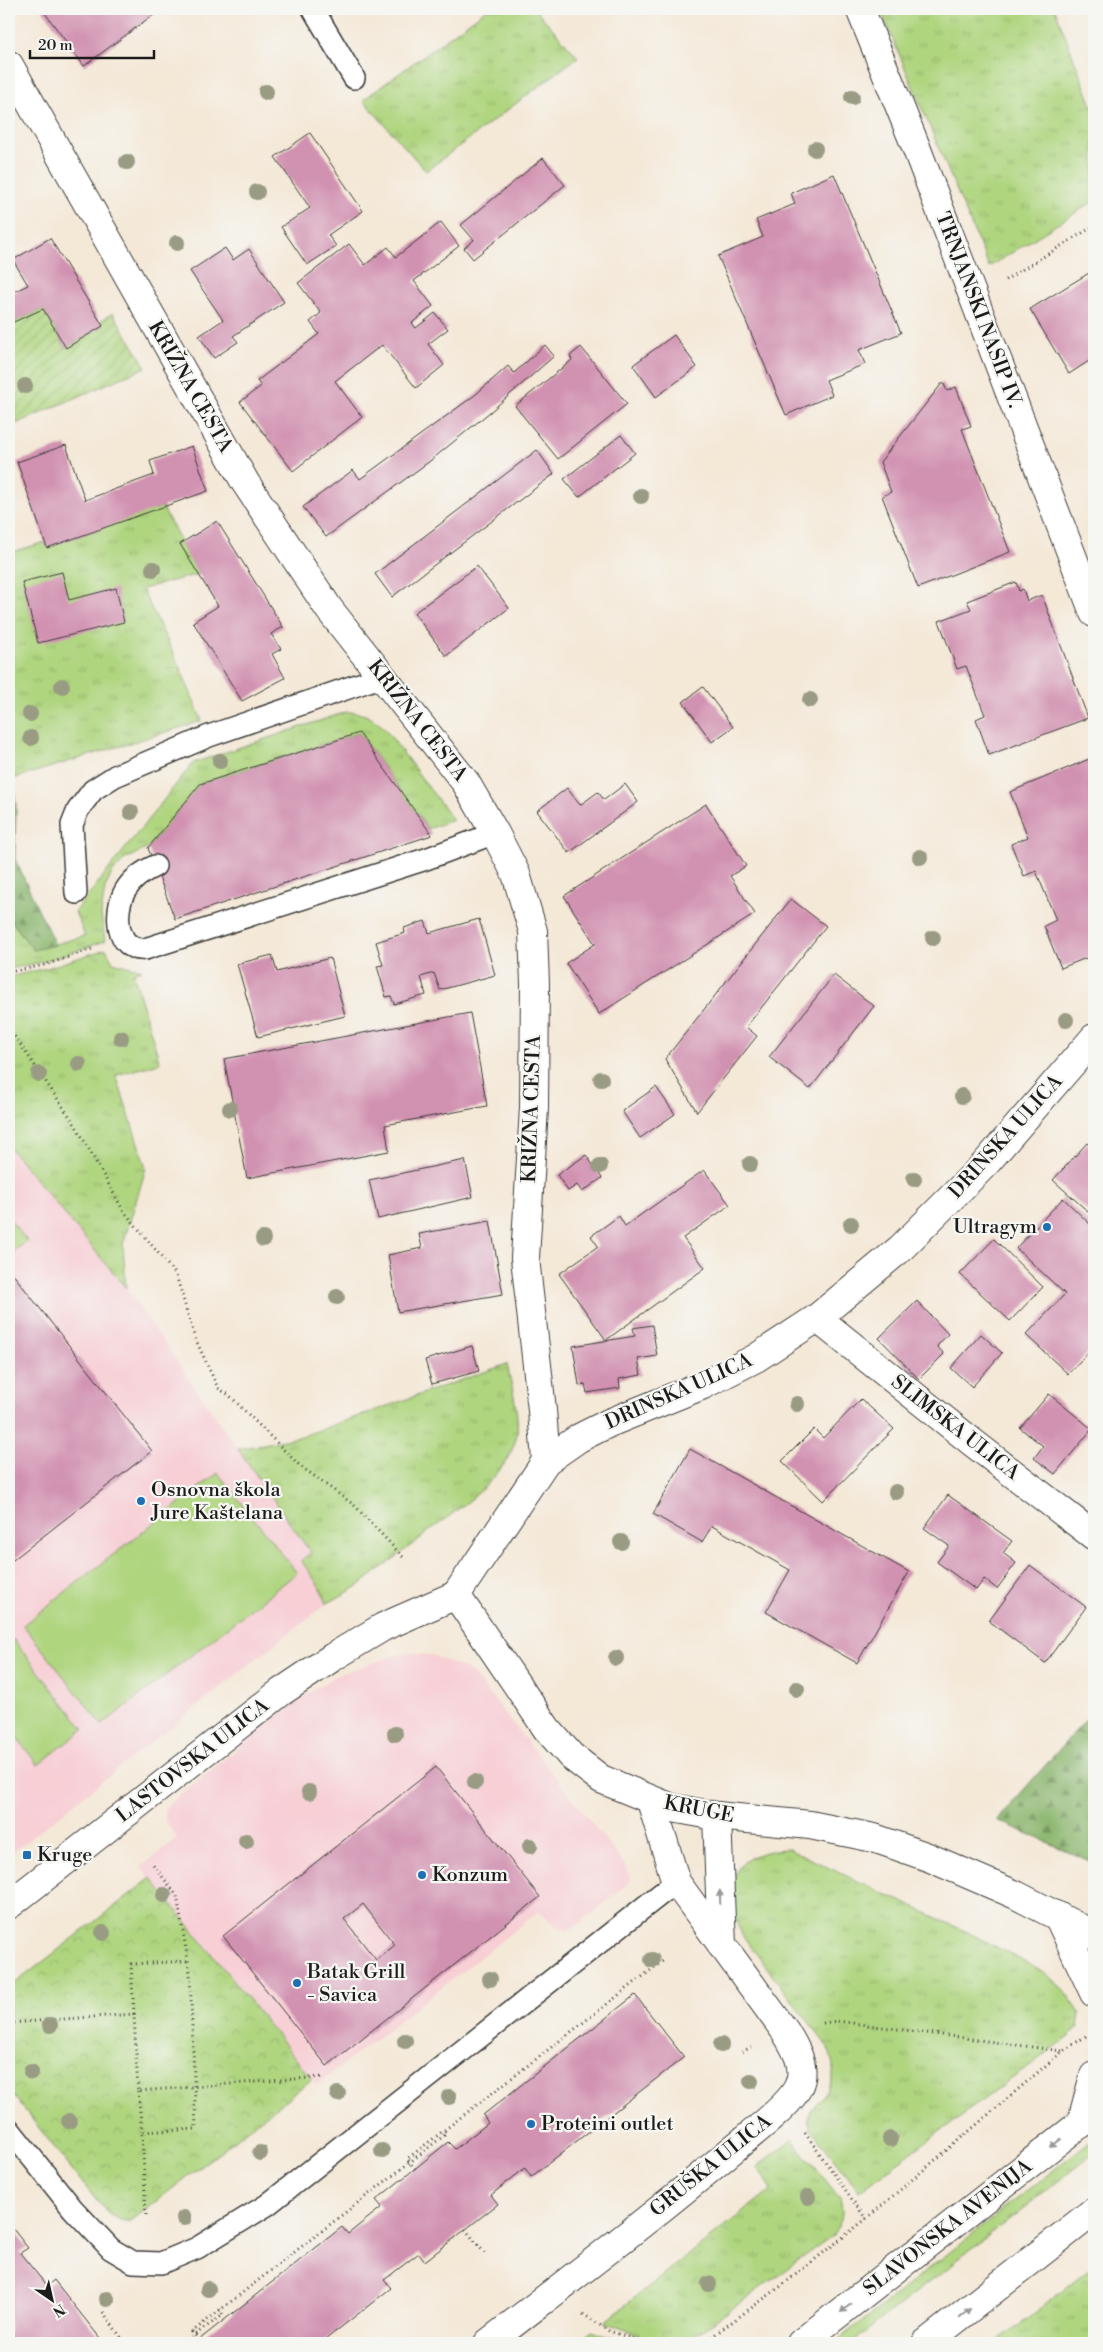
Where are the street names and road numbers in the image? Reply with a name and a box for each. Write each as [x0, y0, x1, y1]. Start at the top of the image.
street label: TRNJANSKI NASIP IV. [929, 209, 1027, 411]
street label: KRIŽNA CESTA [142, 316, 239, 458]
street label: KRIŽNA CESTA [362, 654, 474, 788]
street label: KRIŽNA CESTA [516, 1033, 547, 1183]
street label: DRINSKA ULICA [944, 1069, 1069, 1204]
street label: DRINSKA ULICA [602, 1348, 758, 1436]
street label: SLIMSKA ULICA [886, 1370, 1025, 1487]
street label: LASTOVSKA ULICA [112, 1693, 275, 1828]
street label: KRUGE [662, 1791, 736, 1829]
street label: GRUŠKA ULICA [644, 2108, 778, 2223]
street label: SLAVONSKA AVENIJA [859, 2154, 1038, 2302]

